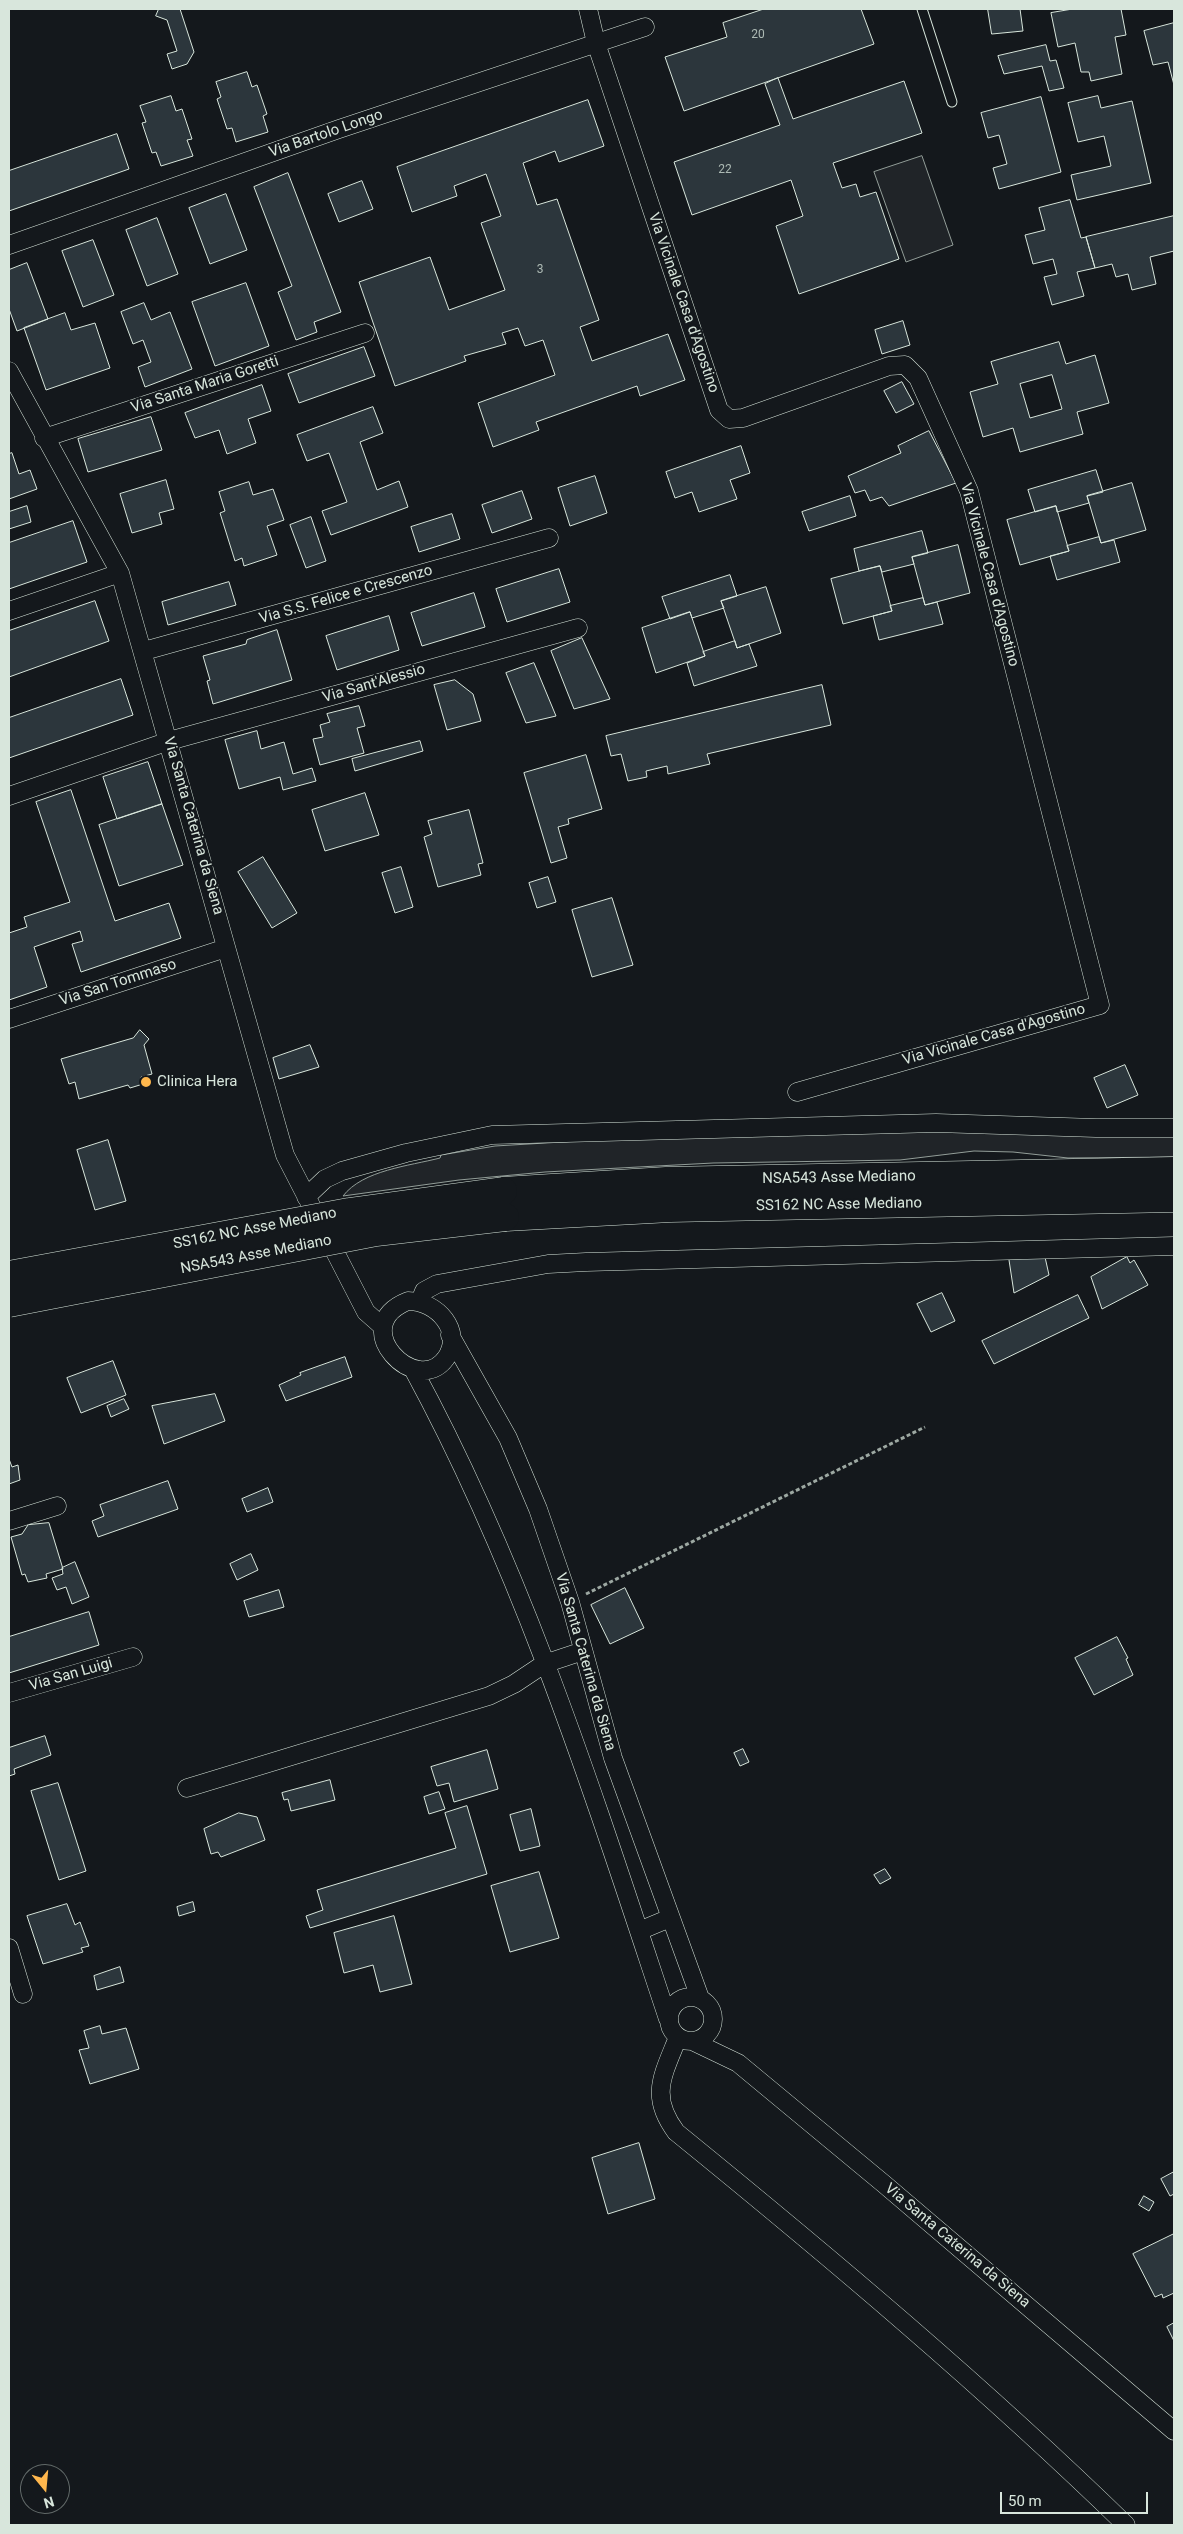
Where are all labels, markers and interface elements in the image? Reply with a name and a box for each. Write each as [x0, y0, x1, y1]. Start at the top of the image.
house number: 20 [751, 28, 765, 42]
street label: Via Bartolo Longo [267, 106, 385, 162]
house number: 22 [718, 163, 732, 177]
street label: Via Vicinale Casa d'Agostino [644, 211, 722, 395]
house number: 3 [537, 263, 543, 277]
street label: Via Santa Maria Goretti [129, 353, 281, 417]
street label: Via Vicinale Casa d'Agostino [956, 481, 1022, 669]
street label: Via S.S. Felice e Crescenzo [257, 562, 435, 628]
street label: Via Sant'Alessio [321, 661, 427, 707]
street label: Via Santa Caterina da Siena [159, 735, 227, 917]
street label: Via San Tommaso [57, 956, 179, 1010]
street label: Via Vicinale Casa d'Agostino [901, 1000, 1087, 1070]
place label: Clinica Hera [157, 1073, 237, 1091]
marker: Clinica Hera [139, 1075, 153, 1089]
street label: NSA543 Asse Mediano [762, 1168, 916, 1188]
street label: SS162 NC Asse Mediano [756, 1195, 922, 1215]
street label: SS162 NC Asse Mediano [172, 1204, 338, 1254]
street label: NSA543 Asse Mediano [179, 1232, 333, 1278]
street label: Via Santa Caterina da Siena [551, 1571, 619, 1753]
street label: Via San Luigi [27, 1655, 115, 1695]
street label: Via Santa Caterina da Siena [881, 2180, 1033, 2312]
north arrow [20, 2464, 70, 2514]
scale bar [1003, 2482, 1150, 2514]
text: 50 m [1008, 2492, 1042, 2510]
text: N [42, 2493, 56, 2511]

